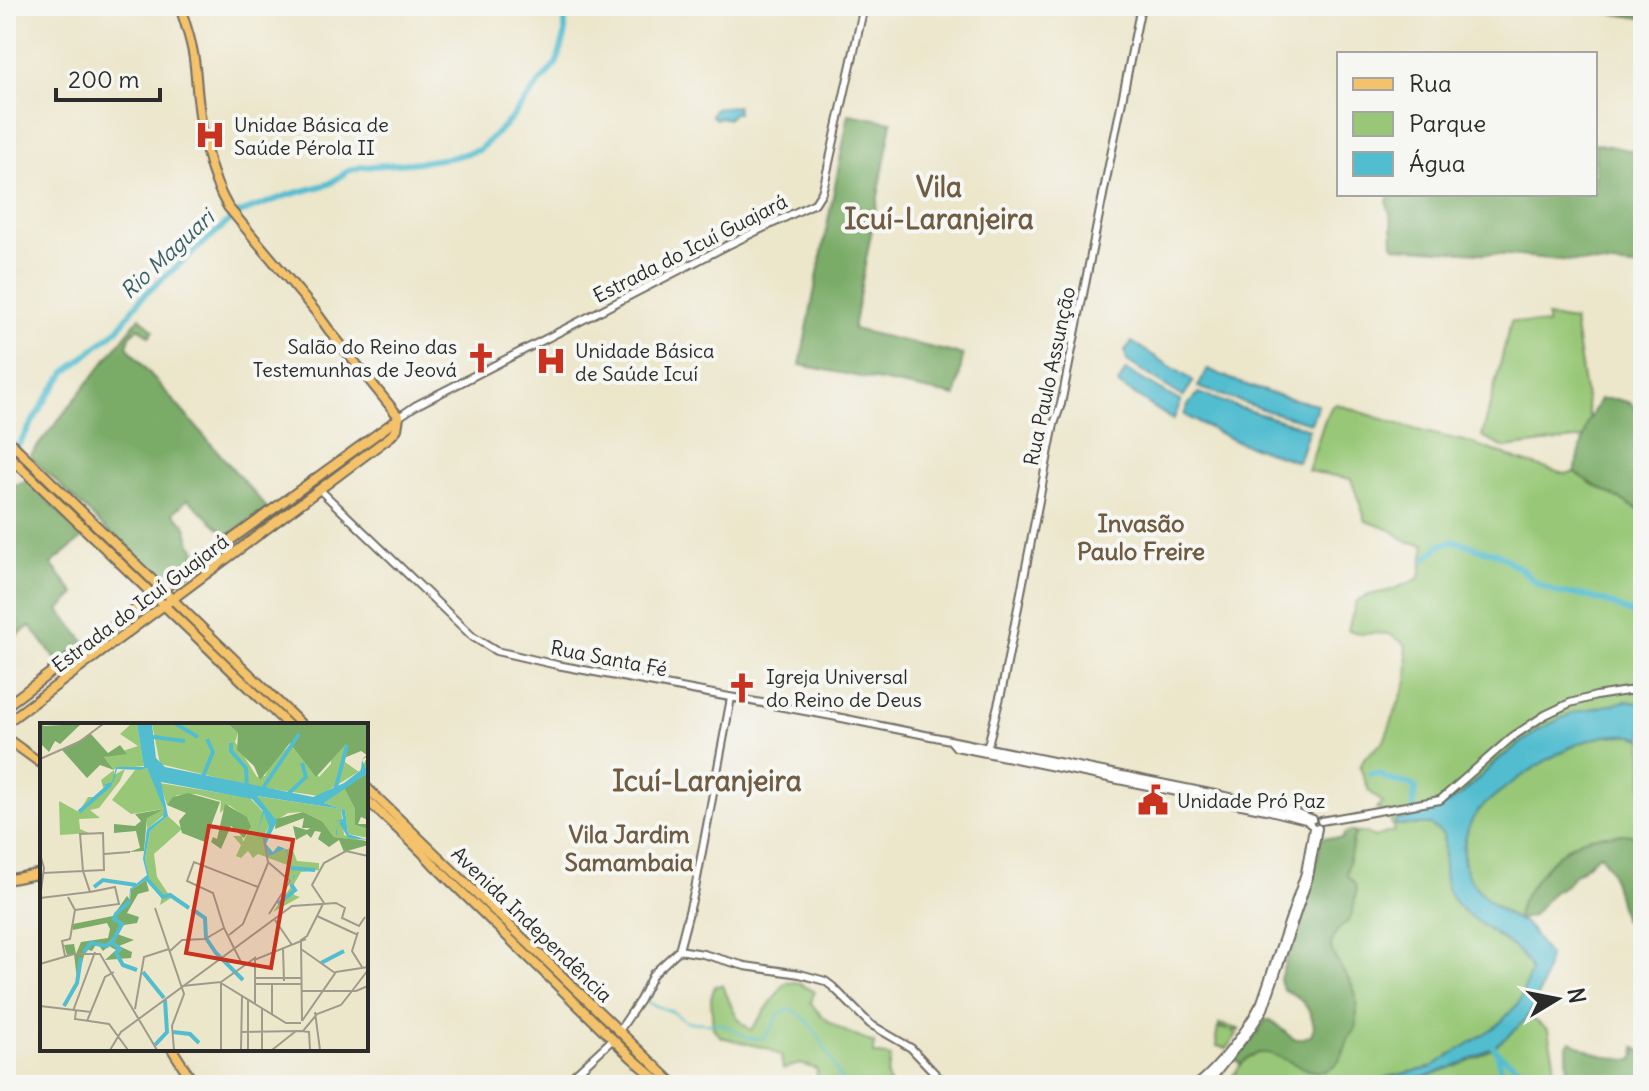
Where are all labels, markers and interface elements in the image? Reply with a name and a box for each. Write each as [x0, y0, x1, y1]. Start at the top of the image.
scale bar [56, 52, 160, 102]
legend [1337, 52, 1597, 196]
text: 200 m [68, 64, 140, 94]
text: Rua [1409, 68, 1452, 98]
text: Parque [1409, 108, 1486, 138]
place label: Unidae Básica de Saúde Pérola II [234, 112, 389, 160]
hospital icon: Unidae Básica de Saúde Pérola II [193, 118, 227, 152]
text: Água [1409, 148, 1465, 178]
district label: Vila Icuí-Laranjeira [844, 169, 1034, 237]
street label: Estrada do Icuí Guajará [589, 188, 791, 308]
water label: Rio Maguari [114, 201, 222, 305]
street label: Rua Paulo Assunção [1018, 284, 1080, 468]
place label: Salão do Reino das Testemunhas de Jeová [253, 334, 457, 382]
place label: Unidade Básica de Saúde Icuí [575, 338, 714, 386]
church icon: Salão do Reino das Testemunhas de Jeová [464, 341, 498, 375]
hospital icon: Unidade Básica de Saúde Icuí [534, 344, 568, 378]
district label: Invasão Paulo Freire [1077, 508, 1205, 566]
street label: Estrada do Icuí Guajará [47, 528, 233, 678]
street label: Rua Santa Fé [549, 634, 669, 682]
place label: Igreja Universal do Reino de Deus [766, 664, 922, 712]
church icon: Igreja Universal do Reino de Deus [725, 671, 759, 705]
inset map [40, 723, 368, 1051]
district label: Icuí-Laranjeira [612, 763, 802, 799]
public building icon: Unidade Pró Paz [1136, 783, 1170, 817]
place label: Unidade Pró Paz [1177, 788, 1325, 813]
district label: Vila Jardim Samambaia [565, 819, 694, 877]
street label: Avenida Independência [446, 841, 618, 1007]
north arrow [1517, 959, 1597, 1039]
text: N [1562, 986, 1592, 1005]

